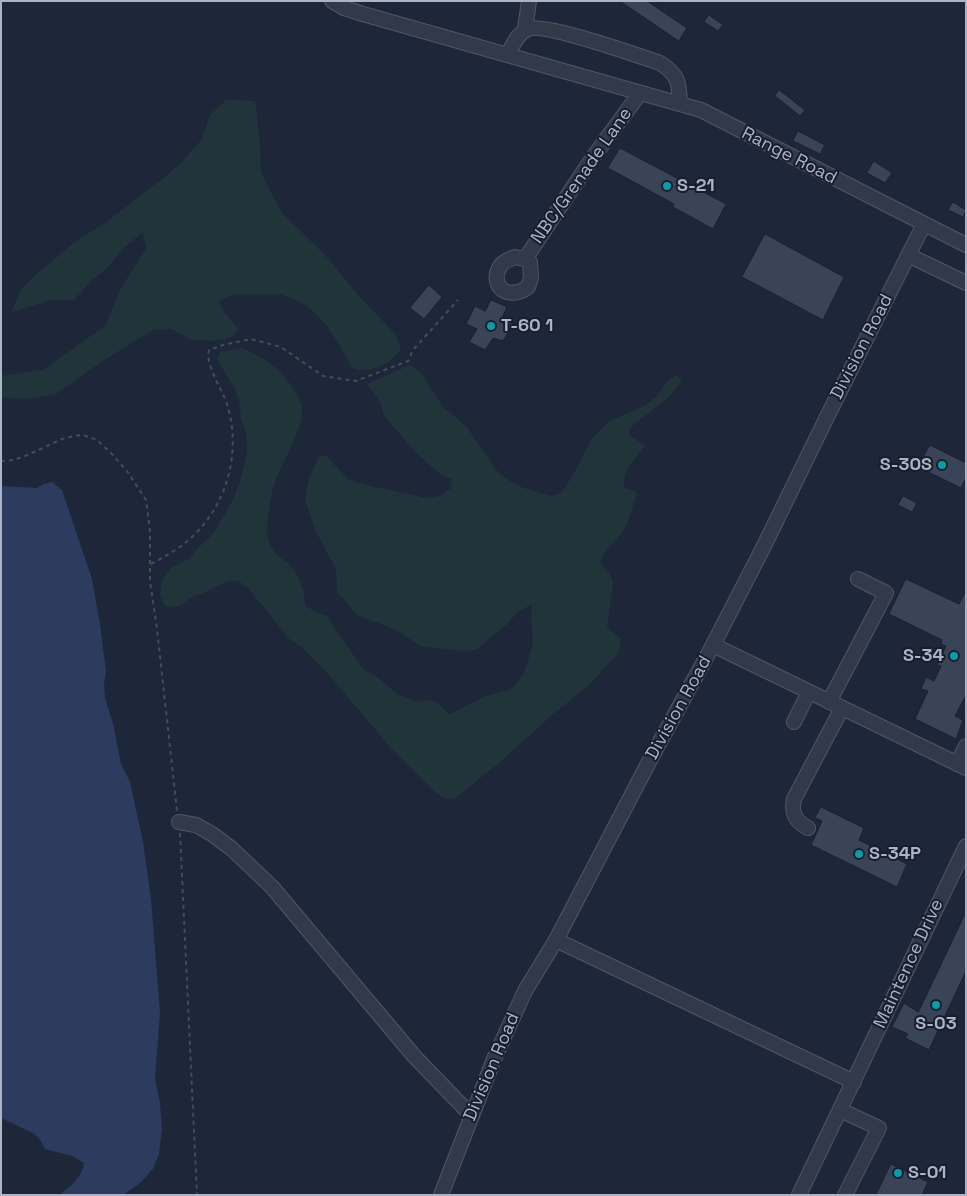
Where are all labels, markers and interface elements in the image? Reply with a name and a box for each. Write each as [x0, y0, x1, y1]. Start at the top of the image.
street label: NBC/Grenade Lane [527, 104, 637, 248]
street label: Range Road [738, 123, 840, 189]
place label: S-21 [677, 175, 715, 197]
marker: S-21 [661, 180, 673, 192]
street label: Division Road [826, 291, 898, 403]
place label: T-60 1 [501, 315, 553, 337]
marker: T-60 1 [485, 320, 497, 332]
place label: S-30S [880, 454, 932, 476]
marker: S-30S [936, 459, 948, 471]
place label: S-34 [903, 645, 944, 667]
marker: S-34 [948, 650, 960, 662]
street label: Division Road [642, 652, 716, 764]
place label: S-34P [869, 843, 921, 865]
marker: S-34P [853, 848, 865, 860]
street label: Maintence Drive [870, 896, 948, 1032]
marker: S-03 [930, 999, 942, 1011]
street label: Division Road [460, 1010, 524, 1124]
place label: S-03 [915, 1013, 957, 1035]
place label: S-01 [908, 1162, 946, 1184]
marker: S-01 [892, 1167, 904, 1179]

